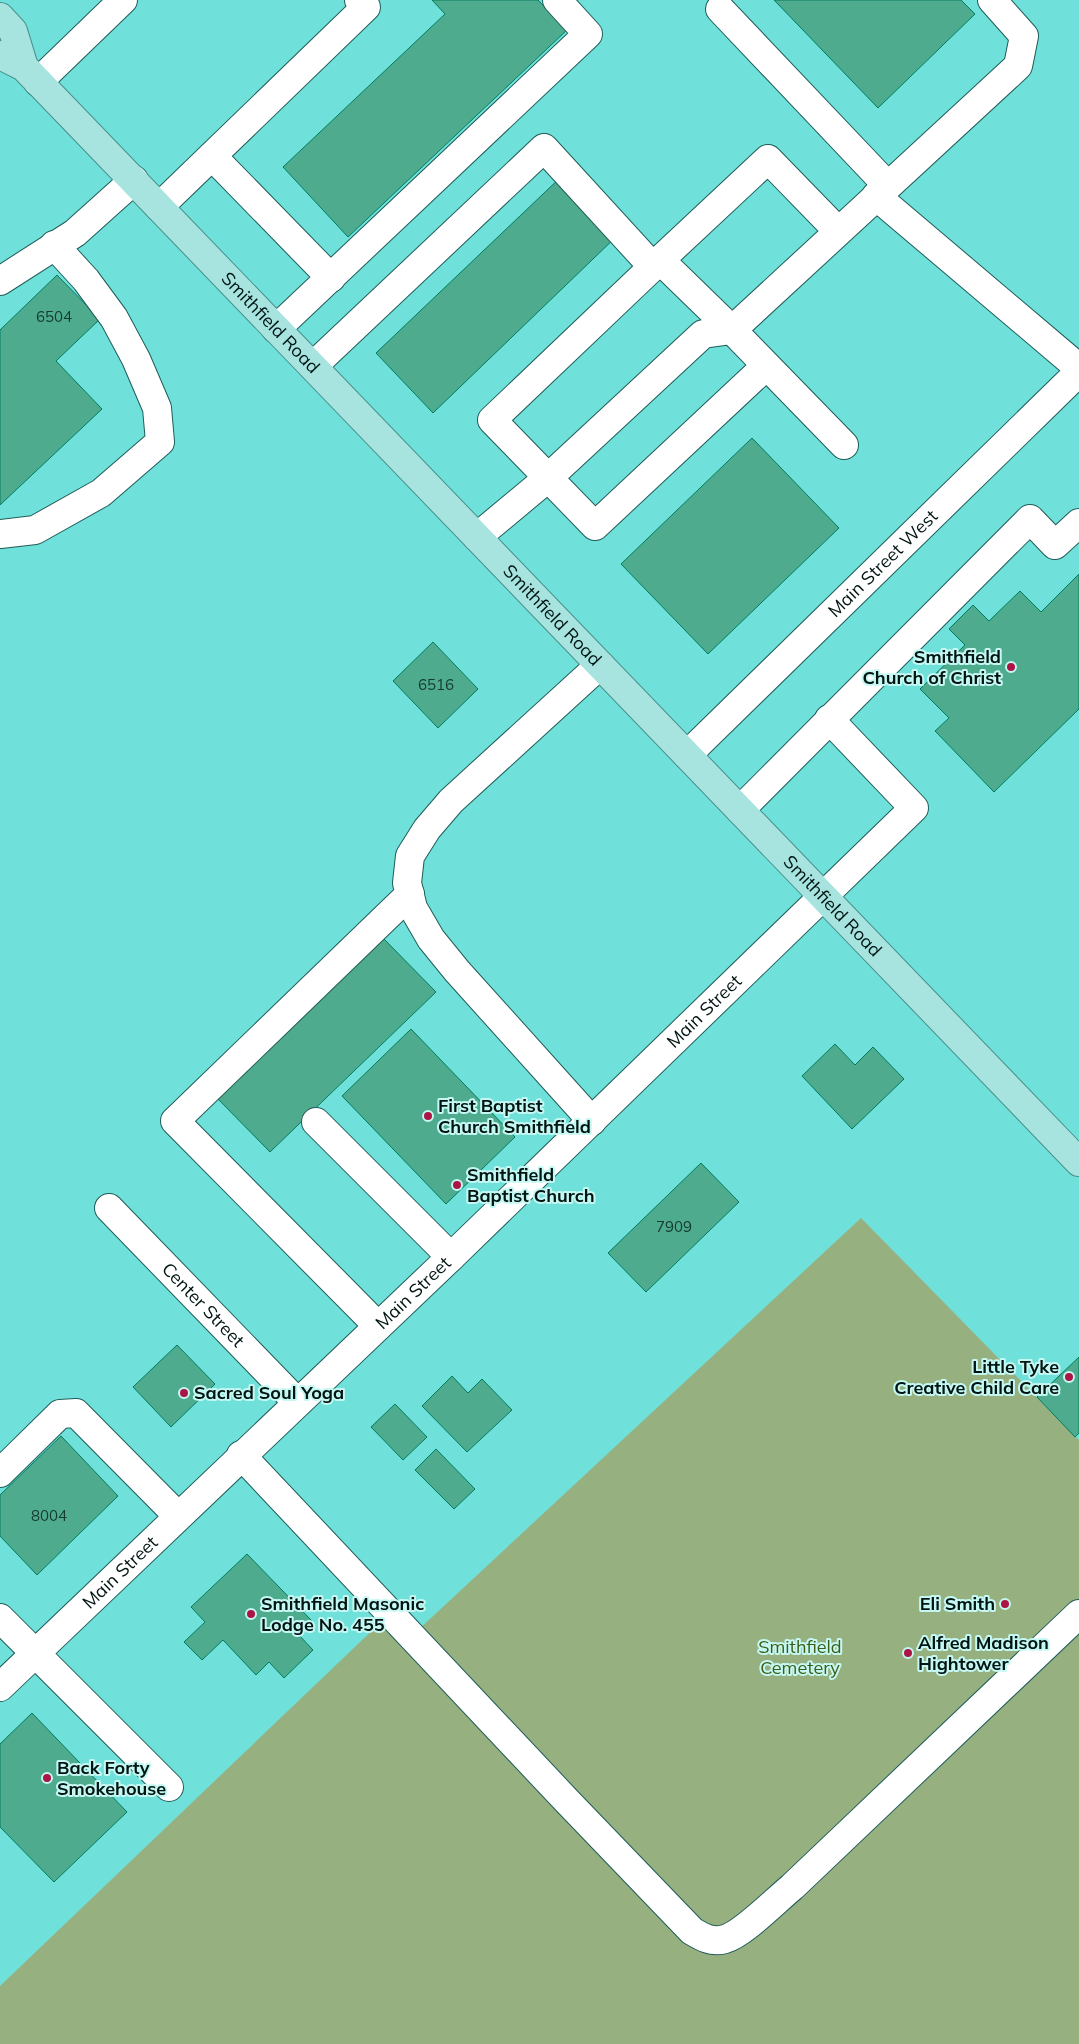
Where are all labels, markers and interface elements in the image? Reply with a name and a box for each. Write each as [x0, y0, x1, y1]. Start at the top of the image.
street label: Smithfield Road [217, 267, 325, 378]
house number: 6504 [36, 307, 72, 326]
street label: Main Street West [823, 505, 942, 622]
street label: Smithfield Road [498, 559, 607, 670]
place label: Smithfield Church of Christ [862, 645, 1001, 689]
marker: Smithfield Church of Christ [1005, 661, 1017, 673]
house number: 6516 [418, 675, 454, 694]
street label: Smithfield Road [779, 850, 887, 961]
street label: Main Street [662, 969, 746, 1053]
place label: First Baptist Church Smithfield [438, 1094, 591, 1138]
marker: First Baptist Church Smithfield [422, 1110, 434, 1122]
place label: Smithfield Baptist Church [467, 1163, 595, 1207]
marker: Smithfield Baptist Church [451, 1179, 463, 1191]
house number: 7909 [656, 1217, 692, 1236]
street label: Main Street [370, 1251, 455, 1334]
street label: Center Street [157, 1257, 250, 1352]
place label: Little Tyke Creative Child Care [894, 1355, 1059, 1399]
marker: Little Tyke Creative Child Care [1063, 1371, 1075, 1383]
place label: Sacred Soul Yoga [194, 1381, 344, 1404]
marker: Sacred Soul Yoga [178, 1387, 190, 1399]
house number: 8004 [31, 1506, 67, 1525]
street label: Main Street [77, 1531, 162, 1613]
place label: Smithfield Masonic Lodge No. 455 [261, 1592, 424, 1636]
place label: Eli Smith [920, 1592, 995, 1615]
marker: Eli Smith [999, 1598, 1011, 1610]
marker: Smithfield Masonic Lodge No. 455 [245, 1608, 257, 1620]
place label: Alfred Madison Hightower [918, 1631, 1049, 1675]
park label: Smithfield Cemetery [758, 1635, 842, 1679]
marker: Alfred Madison Hightower [902, 1647, 914, 1659]
place label: Back Forty Smokehouse [57, 1756, 166, 1800]
marker: Back Forty Smokehouse [41, 1772, 53, 1784]

